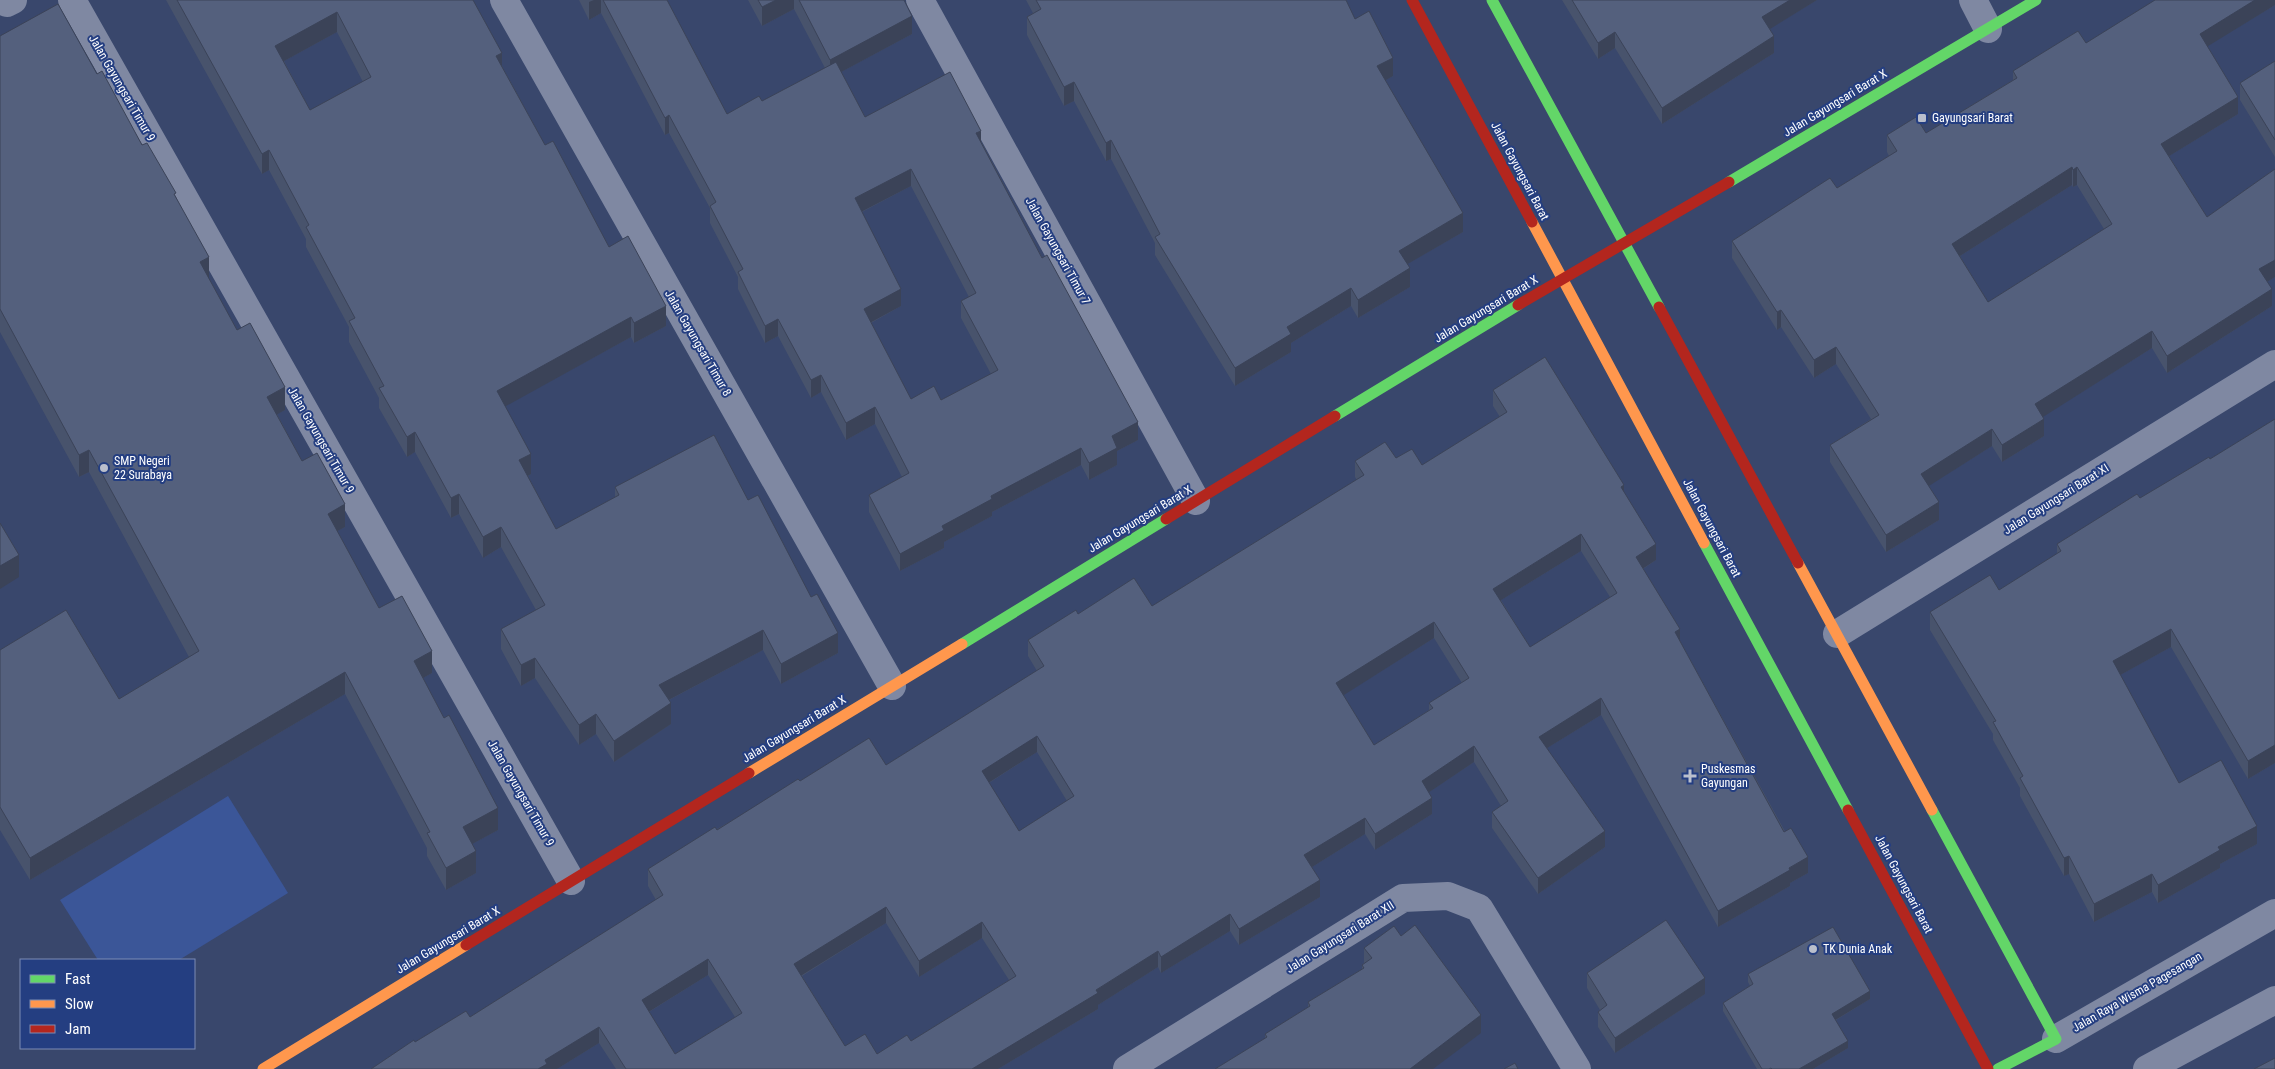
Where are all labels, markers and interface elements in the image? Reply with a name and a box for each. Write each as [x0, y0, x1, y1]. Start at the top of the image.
street label: Jalan Gayungsari Timur 9 [86, 32, 158, 144]
street label: Jalan Gayungsari Barat X [1781, 66, 1890, 140]
place label: Gayungsari Barat [1932, 111, 2013, 125]
marker: Gayungsari Barat [1916, 112, 1928, 124]
street label: Jalan Gayungsari Barat [1488, 119, 1552, 223]
street label: Jalan Gayungsari Timur 7 [1023, 195, 1093, 307]
street label: Jalan Gayungsari Barat X [1432, 272, 1541, 346]
street label: Jalan Gayungsari Timur 8 [662, 287, 734, 399]
street label: Jalan Gayungsari Timur 9 [285, 384, 357, 496]
place label: SMP Negeri 22 Surabaya [114, 454, 172, 482]
street label: Jalan Gayungsari Barat XI [2001, 461, 2111, 537]
marker: SMP Negeri 22 Surabaya [98, 462, 110, 474]
street label: Jalan Gayungsari Barat [1680, 476, 1744, 580]
street label: Jalan Gayungsari Barat X [1086, 482, 1195, 556]
street label: Jalan Gayungsari Barat X [740, 692, 849, 766]
street label: Jalan Gayungsari Timur 9 [485, 737, 557, 849]
place label: Puskesmas Gayungan [1701, 762, 1756, 790]
marker: Puskesmas Gayungan [1683, 769, 1697, 783]
street label: Jalan Gayungsari Barat [1872, 832, 1936, 936]
street label: Jalan Gayungsari Barat XII [1283, 898, 1397, 976]
street label: Jalan Gayungsari Barat X [394, 903, 503, 977]
place label: TK Dunia Anak [1823, 942, 1893, 956]
marker: TK Dunia Anak [1807, 943, 1819, 955]
street label: Jalan Raya Wisma Pagesangan [2070, 949, 2204, 1035]
legend [20, 959, 195, 1049]
text: Fast [65, 970, 90, 988]
text: Slow [65, 995, 94, 1013]
text: Jam [65, 1020, 91, 1038]

